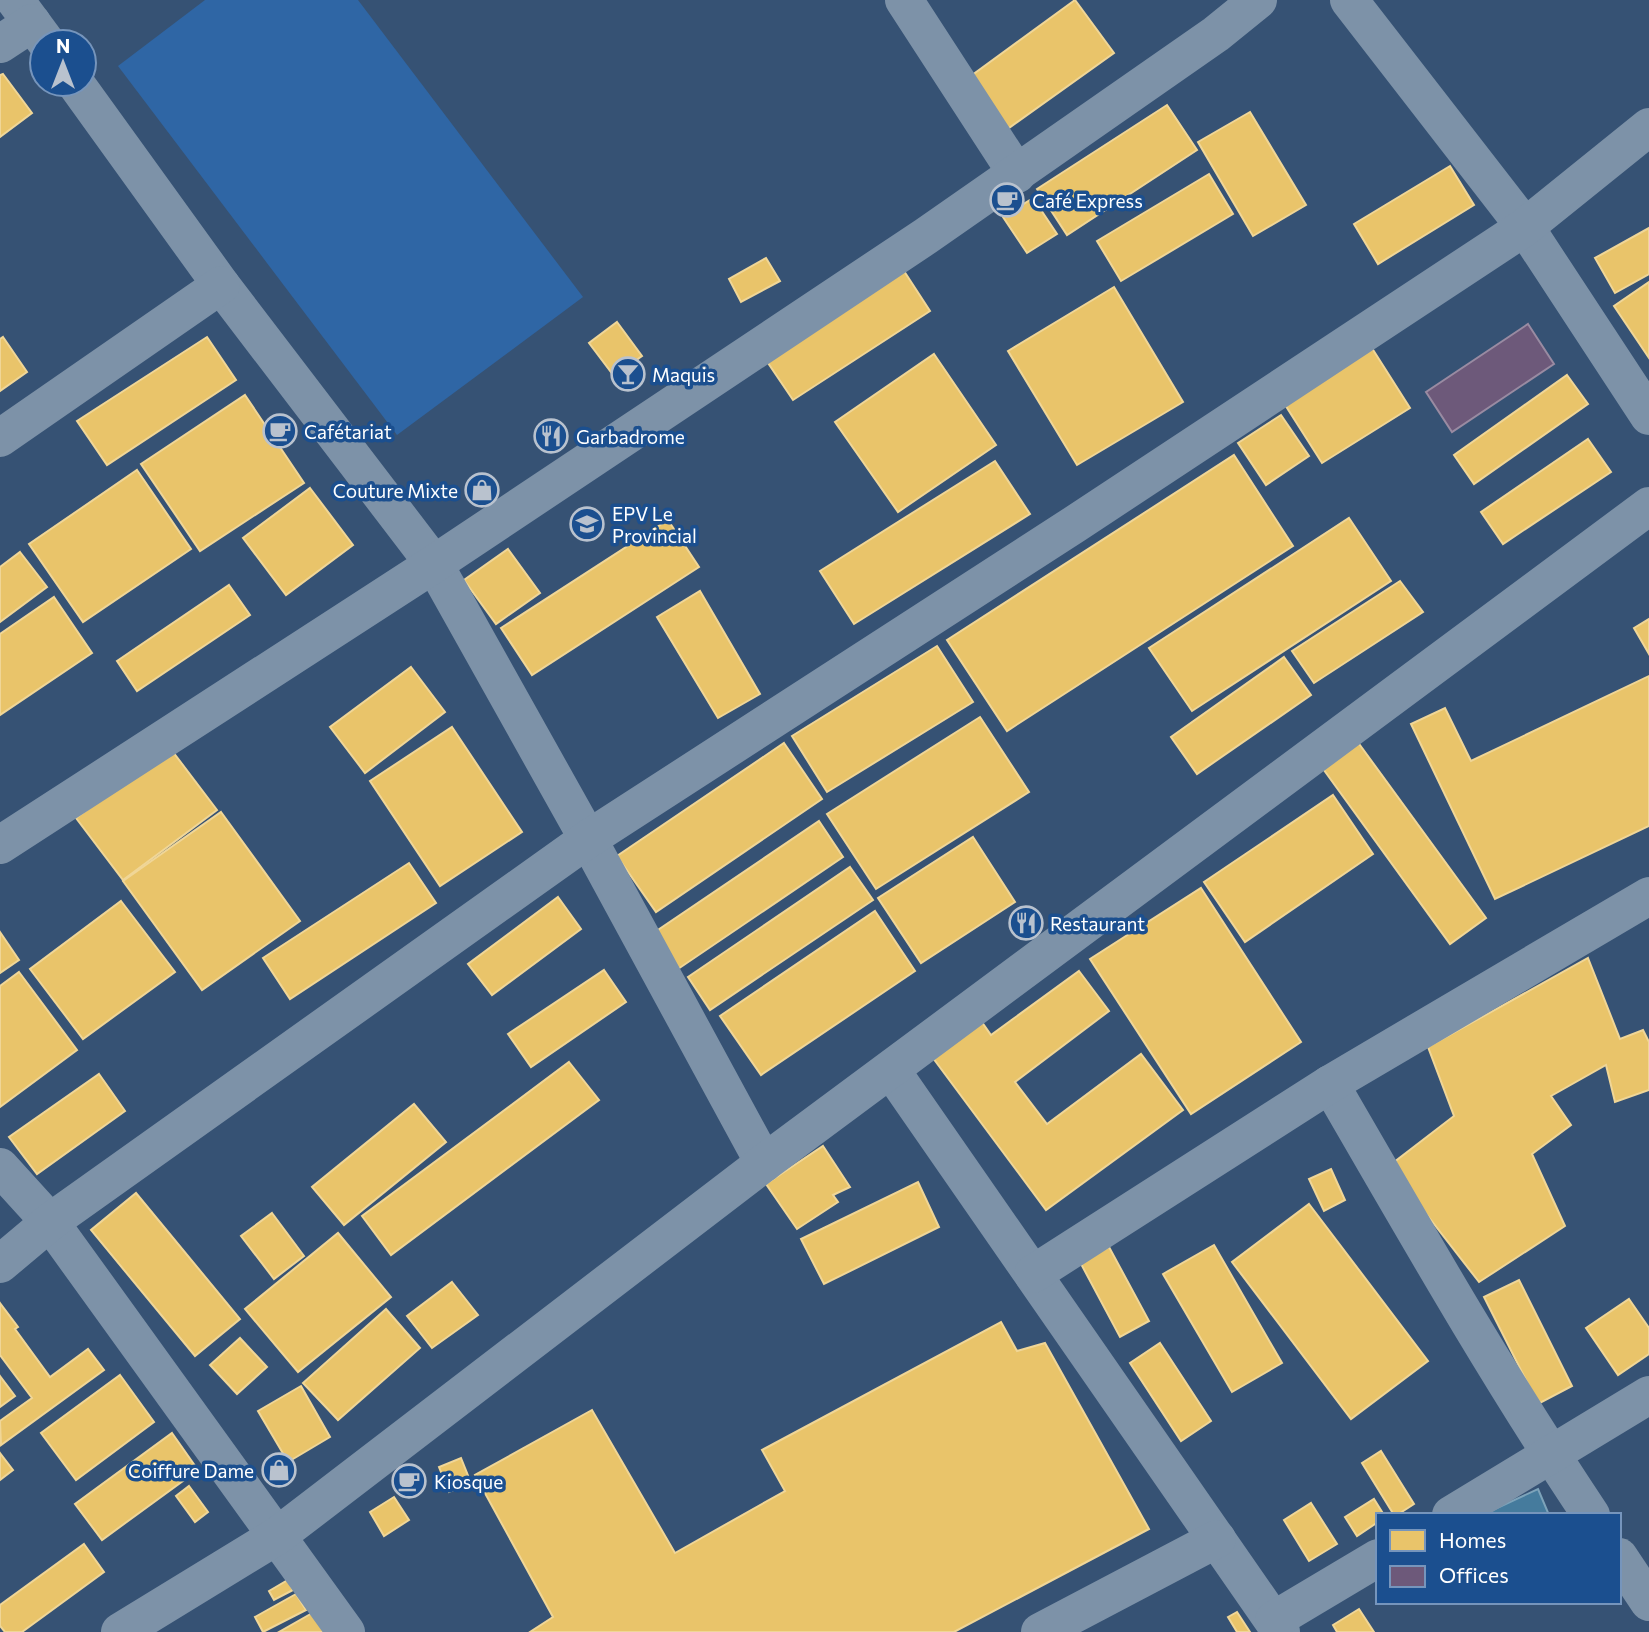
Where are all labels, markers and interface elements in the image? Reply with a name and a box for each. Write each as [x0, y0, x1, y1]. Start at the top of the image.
north arrow [28, 28, 98, 98]
text: N [56, 34, 70, 57]
cafe icon: Café Express [988, 181, 1026, 219]
place label: Café Express [1032, 189, 1143, 212]
bar icon: Maquis [609, 355, 647, 393]
place label: Maquis [652, 363, 715, 386]
cafe icon: Cafétariat [261, 412, 299, 450]
restaurant icon: Garbadrome [532, 417, 570, 455]
place label: Cafétariat [304, 420, 392, 443]
place label: Garbadrome [576, 425, 685, 448]
shop icon: Couture Mixte [463, 471, 501, 509]
place label: Couture Mixte [333, 479, 458, 502]
place label: EPV Le Provincial [612, 502, 697, 547]
school or university icon: EPV Le Provincial [568, 505, 606, 543]
restaurant icon: Restaurant [1007, 904, 1045, 942]
place label: Restaurant [1050, 912, 1145, 935]
shop icon: Coiffure Dame [260, 1451, 298, 1489]
place label: Coiffure Dame [128, 1459, 254, 1482]
cafe icon: Kiosque [390, 1462, 428, 1500]
place label: Kiosque [434, 1470, 503, 1493]
legend [1376, 1513, 1621, 1604]
text: Homes [1439, 1527, 1506, 1552]
text: Offices [1439, 1562, 1509, 1587]

